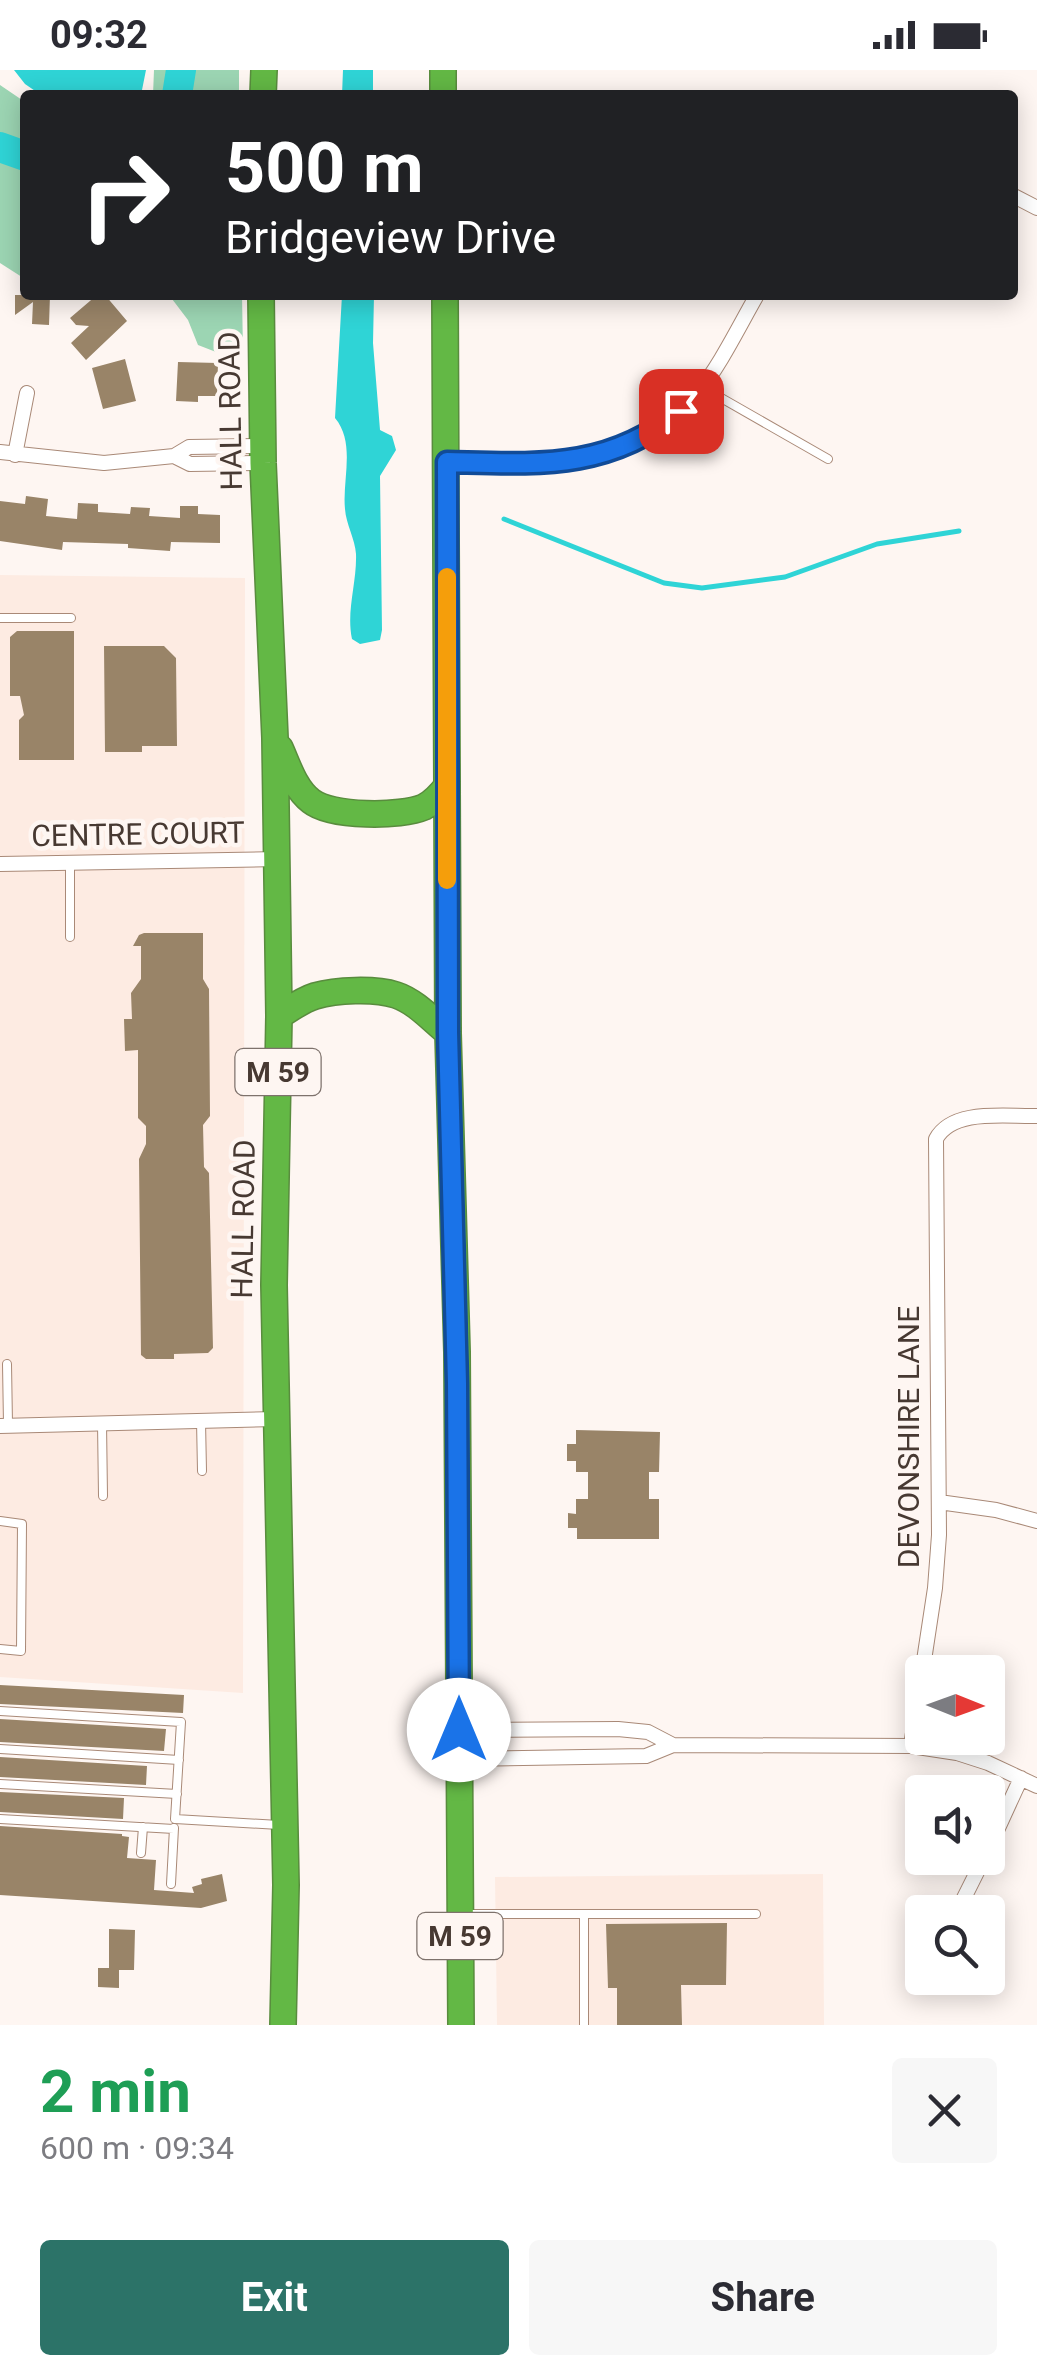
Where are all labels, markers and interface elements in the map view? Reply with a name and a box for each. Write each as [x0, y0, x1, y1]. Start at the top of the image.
text: 09:32 [50, 13, 148, 57]
text: 500 m [225, 127, 424, 209]
icon: right [60, 130, 190, 260]
text: Bridgeview Drive [225, 211, 556, 264]
street label: HALL ROAD [211, 331, 249, 491]
pin [639, 369, 724, 454]
icon: arrive [654, 384, 709, 439]
street label: CENTRE COURT [31, 815, 245, 853]
road number: M 59 [236, 1049, 320, 1095]
street label: HALL ROAD [224, 1139, 262, 1299]
street label: DEVONSHIRE LANE [891, 1306, 926, 1568]
north arrow [905, 1655, 1005, 1755]
map controls [905, 1655, 1005, 1995]
position arrow [407, 1678, 511, 1782]
button: sound [905, 1775, 1005, 1875]
button: search [905, 1895, 1005, 1995]
road number: M 59 [418, 1913, 502, 1959]
text: 2 min [40, 2056, 191, 2127]
button: close [892, 2058, 997, 2163]
text: 600 m · 09:34 [40, 2129, 234, 2167]
button: Exit [40, 2240, 509, 2355]
button: Share [529, 2240, 997, 2355]

